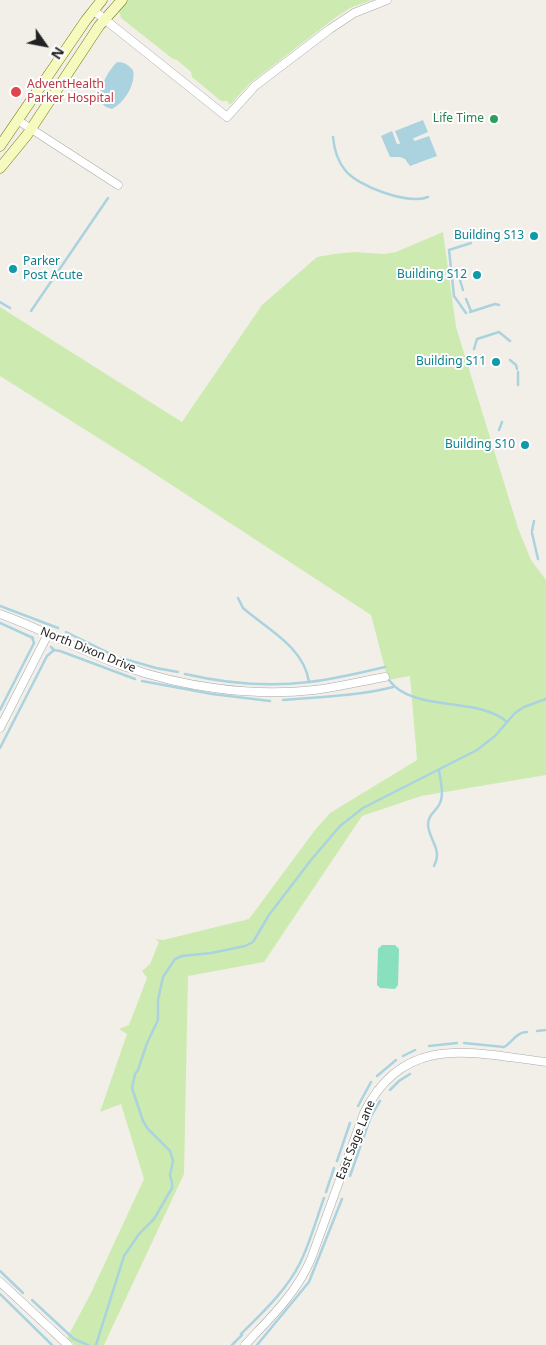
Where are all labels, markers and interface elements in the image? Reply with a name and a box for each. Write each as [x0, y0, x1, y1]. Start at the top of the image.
north arrow [20, 20, 70, 70]
text: N [47, 43, 69, 63]
place label: AdventHealth Parker Hospital [27, 78, 114, 106]
marker: AdventHealth Parker Hospital [9, 85, 23, 99]
place label: Life Time [433, 112, 484, 126]
marker: Life Time [488, 113, 500, 125]
place label: Building S13 [454, 229, 524, 243]
marker: Building S13 [528, 230, 540, 242]
place label: Parker Post Acute [23, 255, 83, 283]
marker: Parker Post Acute [7, 263, 19, 275]
place label: Building S12 [397, 268, 467, 282]
marker: Building S12 [471, 269, 483, 281]
place label: Building S11 [416, 355, 486, 369]
marker: Building S11 [490, 356, 502, 368]
place label: Building S10 [445, 438, 515, 452]
marker: Building S10 [519, 439, 531, 451]
street label: North Dixon Drive [38, 624, 138, 676]
street label: East Sage Lane [334, 1098, 378, 1182]

